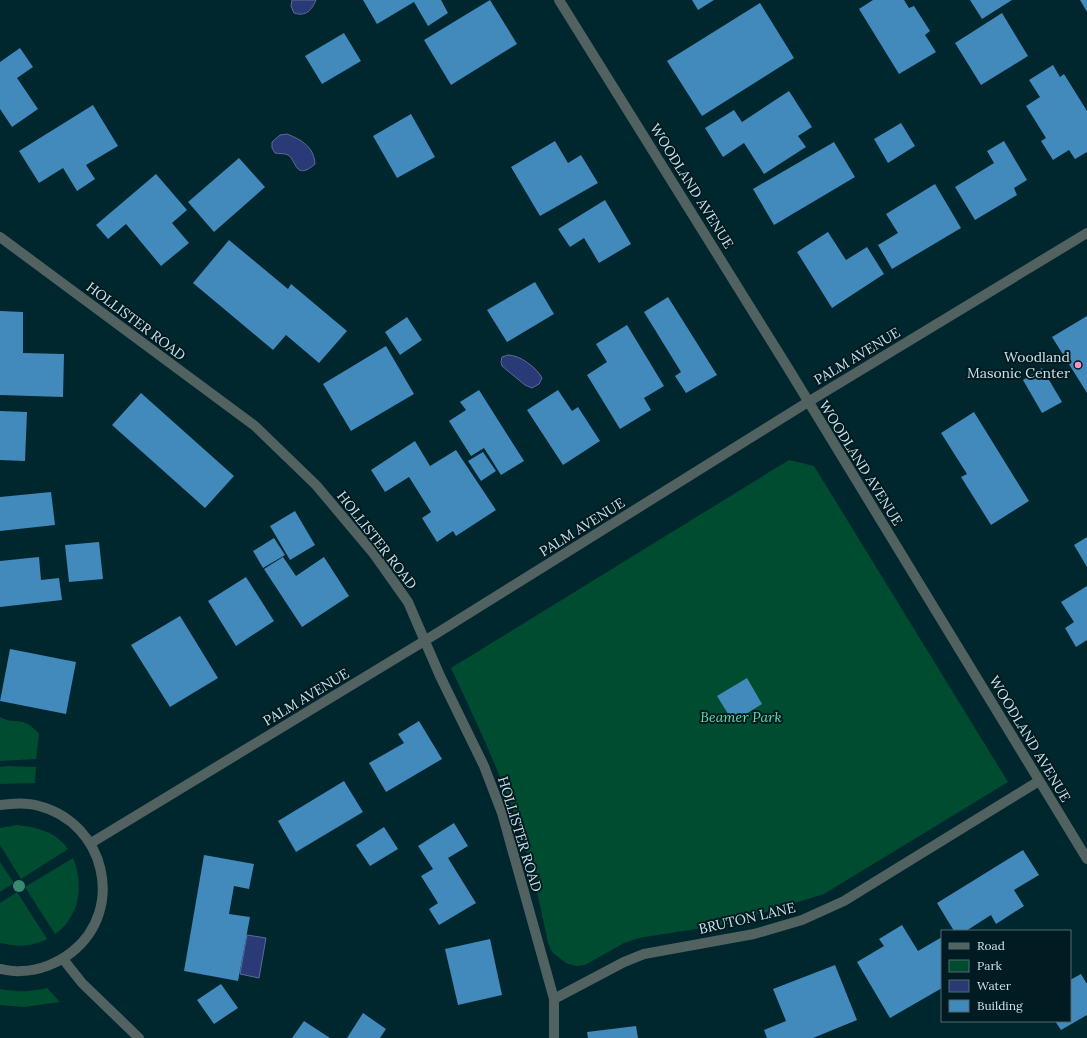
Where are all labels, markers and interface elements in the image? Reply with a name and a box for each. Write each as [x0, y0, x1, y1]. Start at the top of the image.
street label: WOODLAND AVENUE [646, 120, 738, 252]
street label: HOLLISTER ROAD [83, 278, 189, 364]
street label: PALM AVENUE [811, 323, 904, 389]
place label: Woodland Masonic Center [967, 348, 1070, 382]
marker: Woodland Masonic Center [1073, 360, 1083, 370]
street label: WOODLAND AVENUE [815, 397, 907, 529]
street label: HOLLISTER ROAD [333, 487, 421, 593]
street label: PALM AVENUE [536, 493, 628, 560]
street label: PALM AVENUE [260, 664, 353, 730]
street label: WOODLAND AVENUE [985, 673, 1075, 806]
park label: Beamer Park [700, 708, 782, 726]
street label: HOLLISTER ROAD [494, 774, 546, 894]
street label: BRUTON LANE [697, 898, 797, 938]
legend [941, 930, 1071, 1022]
text: Road [977, 938, 1005, 953]
text: Park [977, 958, 1003, 973]
text: Water [977, 978, 1012, 993]
text: Building [977, 998, 1023, 1013]

